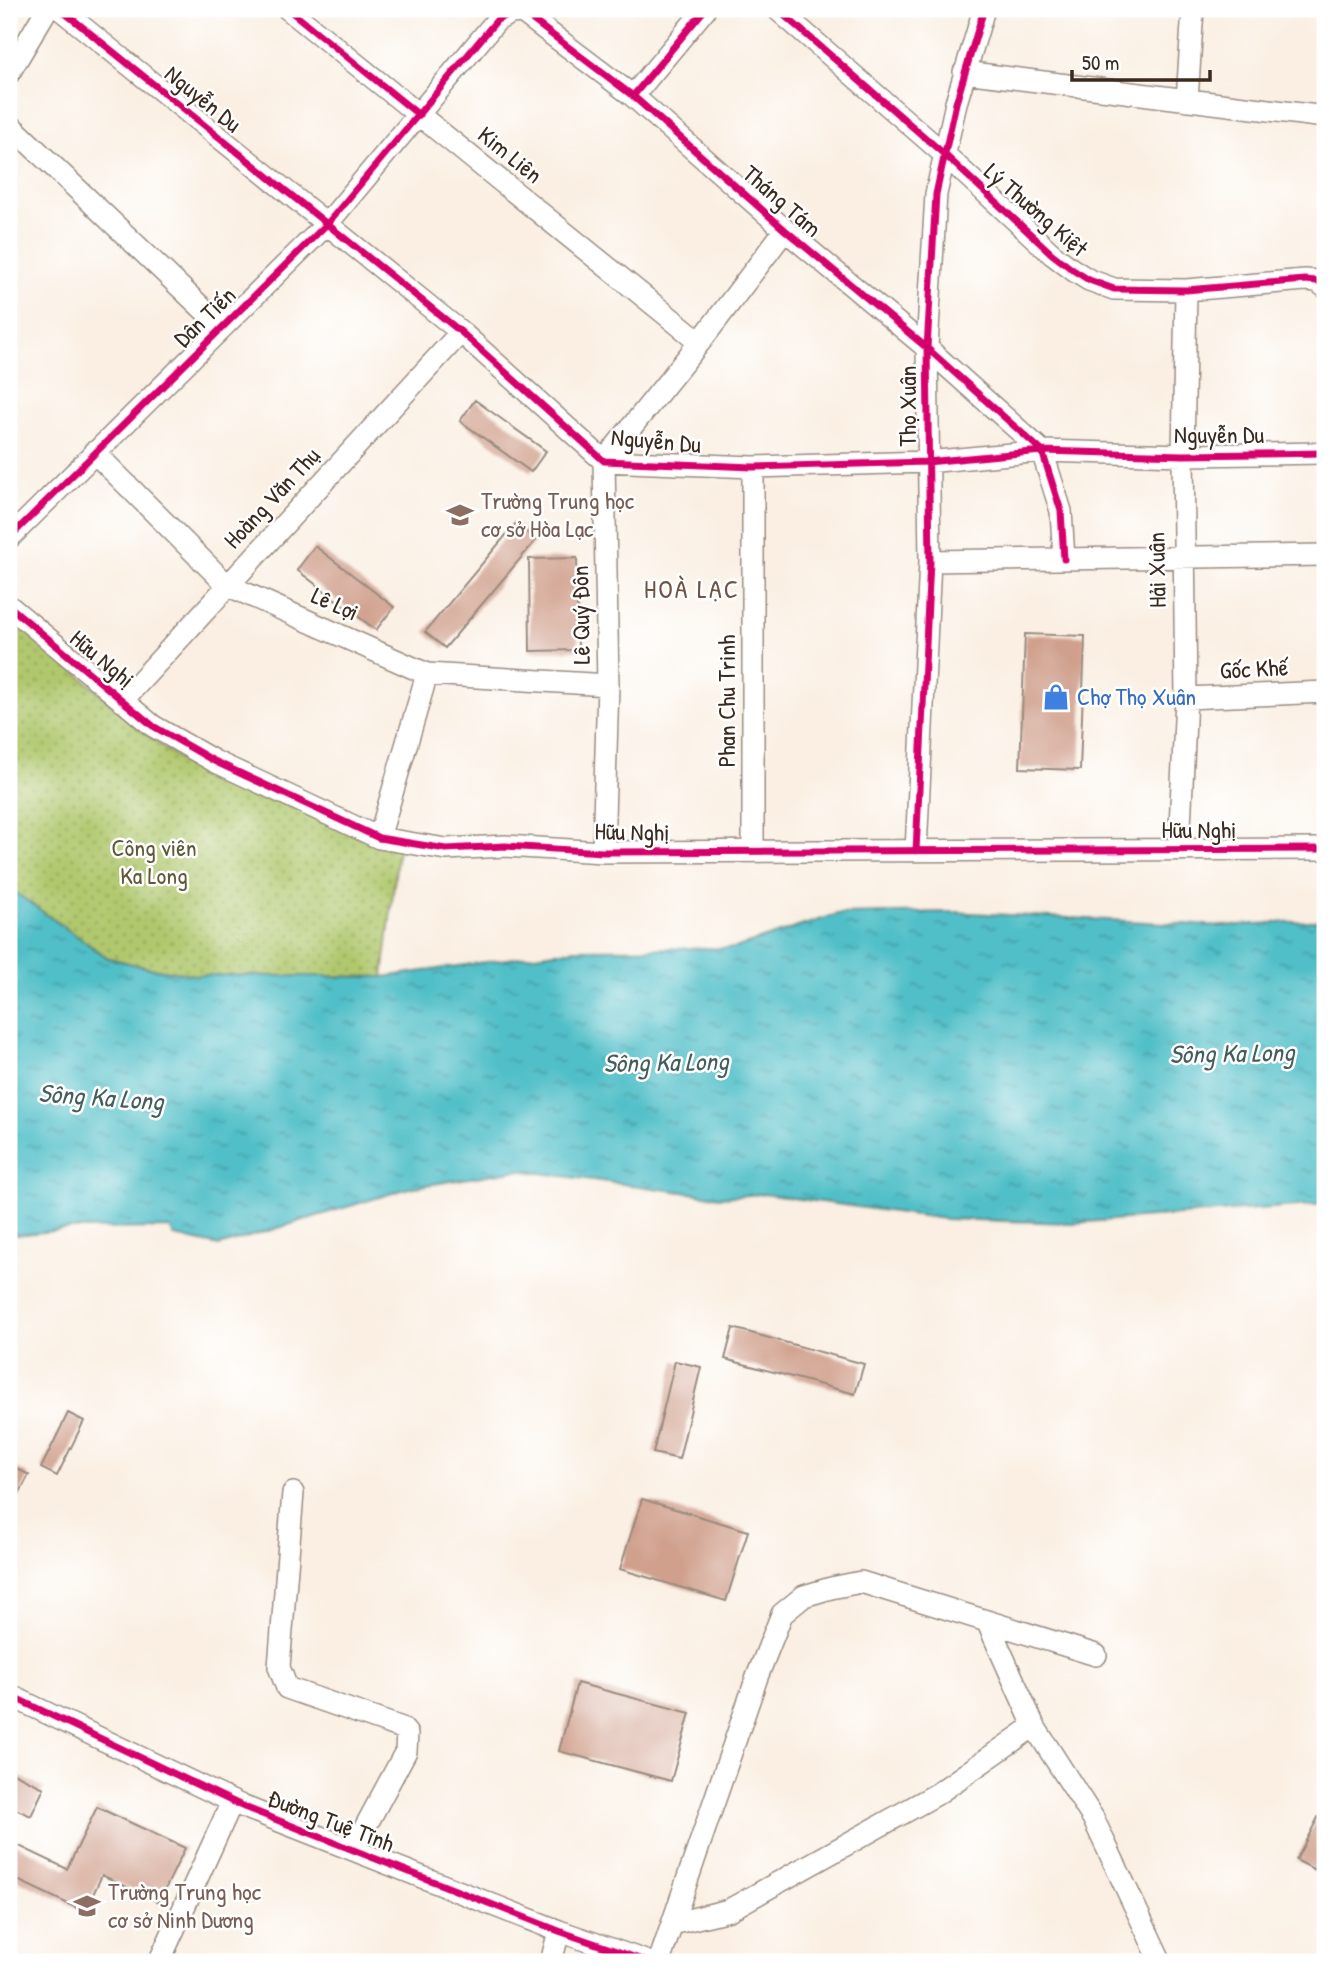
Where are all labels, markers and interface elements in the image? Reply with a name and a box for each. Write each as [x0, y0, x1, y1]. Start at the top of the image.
scale bar [1072, 38, 1210, 82]
text: 50 m [1082, 48, 1119, 77]
street label: Nguyễn Du [159, 57, 249, 139]
street label: Kim Liên [472, 118, 550, 190]
street label: Lý Thường Kiệt [978, 155, 1096, 264]
street label: Tháng Tám [736, 157, 829, 243]
street label: Dân Tiến [167, 279, 242, 354]
street label: Thọ Xuân [891, 366, 923, 446]
street label: Nguyễn Du [1174, 418, 1264, 450]
street label: Nguyễn Du [610, 420, 703, 460]
street label: Hoàng Văn Thụ [216, 439, 327, 555]
place label: Trường Trung học cơ sở Hòa Lạc [481, 484, 635, 544]
school or university icon: Trường Trung học cơ sở Hòa Lạc [445, 500, 475, 530]
street label: Hải Xuân [1139, 532, 1173, 608]
street label: Lê Quý Đôn [563, 565, 597, 665]
district label: HOÀ LẠC [644, 571, 740, 606]
street label: Lê Lợi [307, 579, 364, 627]
street label: Hữu Nghị [64, 622, 142, 695]
street label: Phan Chu Trinh [710, 635, 742, 767]
street label: Gốc Khế [1219, 650, 1290, 686]
place label: Chợ Thọ Xuân [1077, 680, 1196, 712]
shop icon: Chợ Thọ Xuân [1041, 682, 1071, 712]
street label: Hữu Nghị [1162, 813, 1236, 845]
street label: Hữu Nghị [594, 814, 670, 848]
park label: Công viên Ka Long [111, 831, 197, 891]
water label: Sông Ka Long [1169, 1034, 1296, 1072]
water label: Sông Ka Long [603, 1043, 730, 1081]
water label: Sông Ka Long [37, 1075, 166, 1119]
street label: Đường Tuệ Tĩnh [264, 1781, 399, 1859]
place label: Trường Trung học cơ sở Ninh Dương [108, 1875, 262, 1935]
school or university icon: Trường Trung học cơ sở Ninh Dương [72, 1891, 102, 1921]

